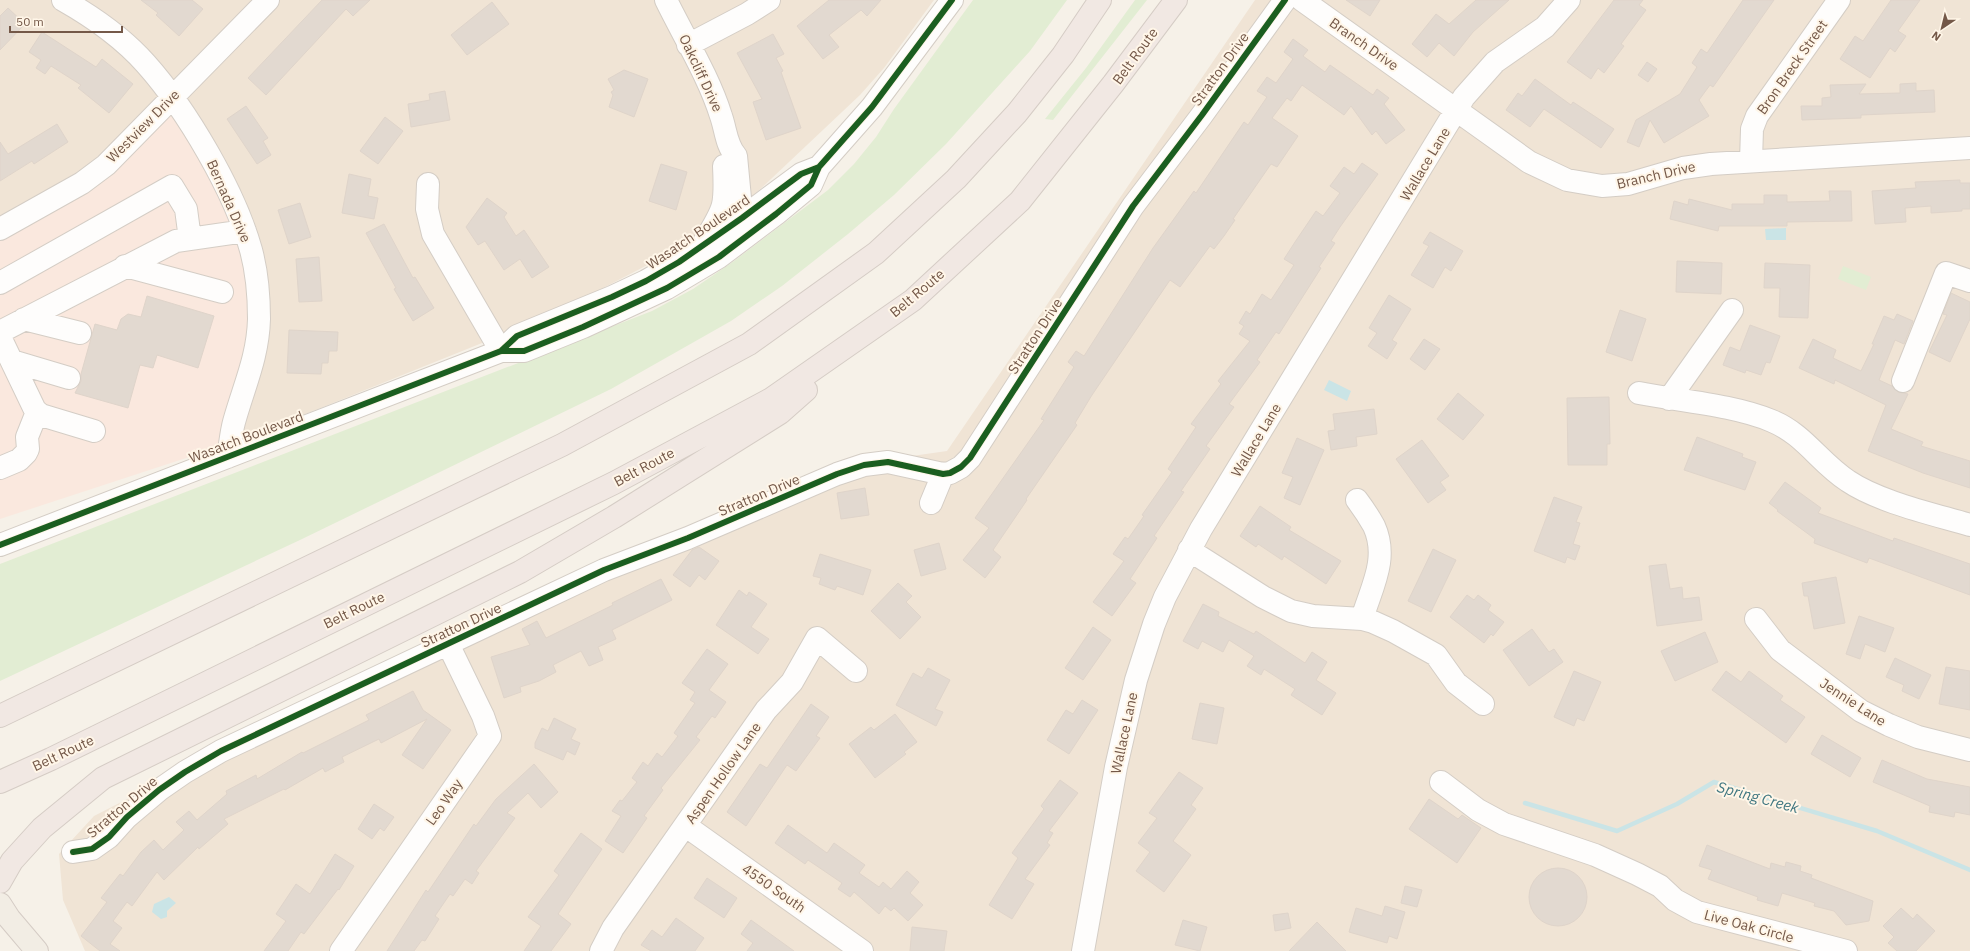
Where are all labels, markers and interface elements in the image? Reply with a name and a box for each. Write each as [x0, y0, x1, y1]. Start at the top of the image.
scale bar [10, 8, 122, 34]
north arrow [1922, 8, 1962, 48]
text: 50 m [16, 14, 44, 29]
street label: Branch Drive [1326, 14, 1402, 75]
street label: Bron Breck Street [1753, 16, 1831, 118]
street label: Belt Route [1108, 24, 1162, 88]
street label: Stratton Drive [1187, 28, 1253, 109]
text: N [1929, 28, 1944, 44]
street label: Oakcliff Drive [675, 31, 727, 115]
street label: Westview Drive [103, 85, 184, 166]
street label: Wallace Lane [1396, 124, 1454, 204]
street label: Bernada Drive [203, 157, 255, 245]
street label: Branch Drive [1615, 157, 1698, 193]
street label: Wasatch Boulevard [643, 191, 753, 273]
street label: Belt Route [886, 265, 948, 321]
street label: Stratton Drive [1004, 294, 1066, 377]
street label: Wallace Lane [1227, 400, 1285, 480]
street label: Wasatch Boulevard [186, 407, 306, 467]
street label: Belt Route [611, 443, 678, 490]
street label: Stratton Drive [716, 470, 803, 520]
street label: Belt Route [320, 587, 388, 633]
street label: Stratton Drive [418, 598, 504, 652]
street label: Jennie Lane [1817, 674, 1890, 730]
street label: Wallace Lane [1107, 690, 1141, 775]
street label: Aspen Hollow Lane [681, 718, 765, 827]
street label: Belt Route [29, 731, 97, 775]
street label: Stratton Drive [83, 772, 161, 842]
street label: Leo Way [422, 775, 466, 829]
water label: Spring Creek [1715, 777, 1801, 817]
street label: 4550 South [739, 859, 809, 917]
street label: Live Oak Circle [1702, 905, 1796, 947]

